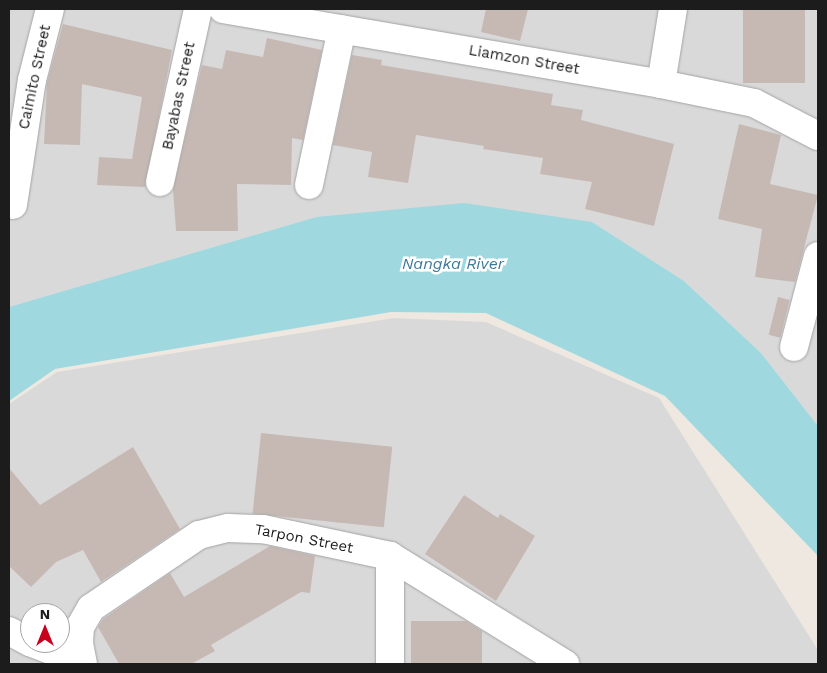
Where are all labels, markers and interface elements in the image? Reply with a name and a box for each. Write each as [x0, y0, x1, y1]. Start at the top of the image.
street label: Caimito Street [15, 23, 55, 131]
street label: Bayabas Street [159, 40, 199, 152]
street label: Liamzon Street [467, 41, 581, 79]
water label: Nangka River [402, 254, 504, 274]
street label: Tarpon Street [253, 521, 355, 557]
north arrow [20, 603, 70, 653]
text: N [40, 606, 50, 622]

